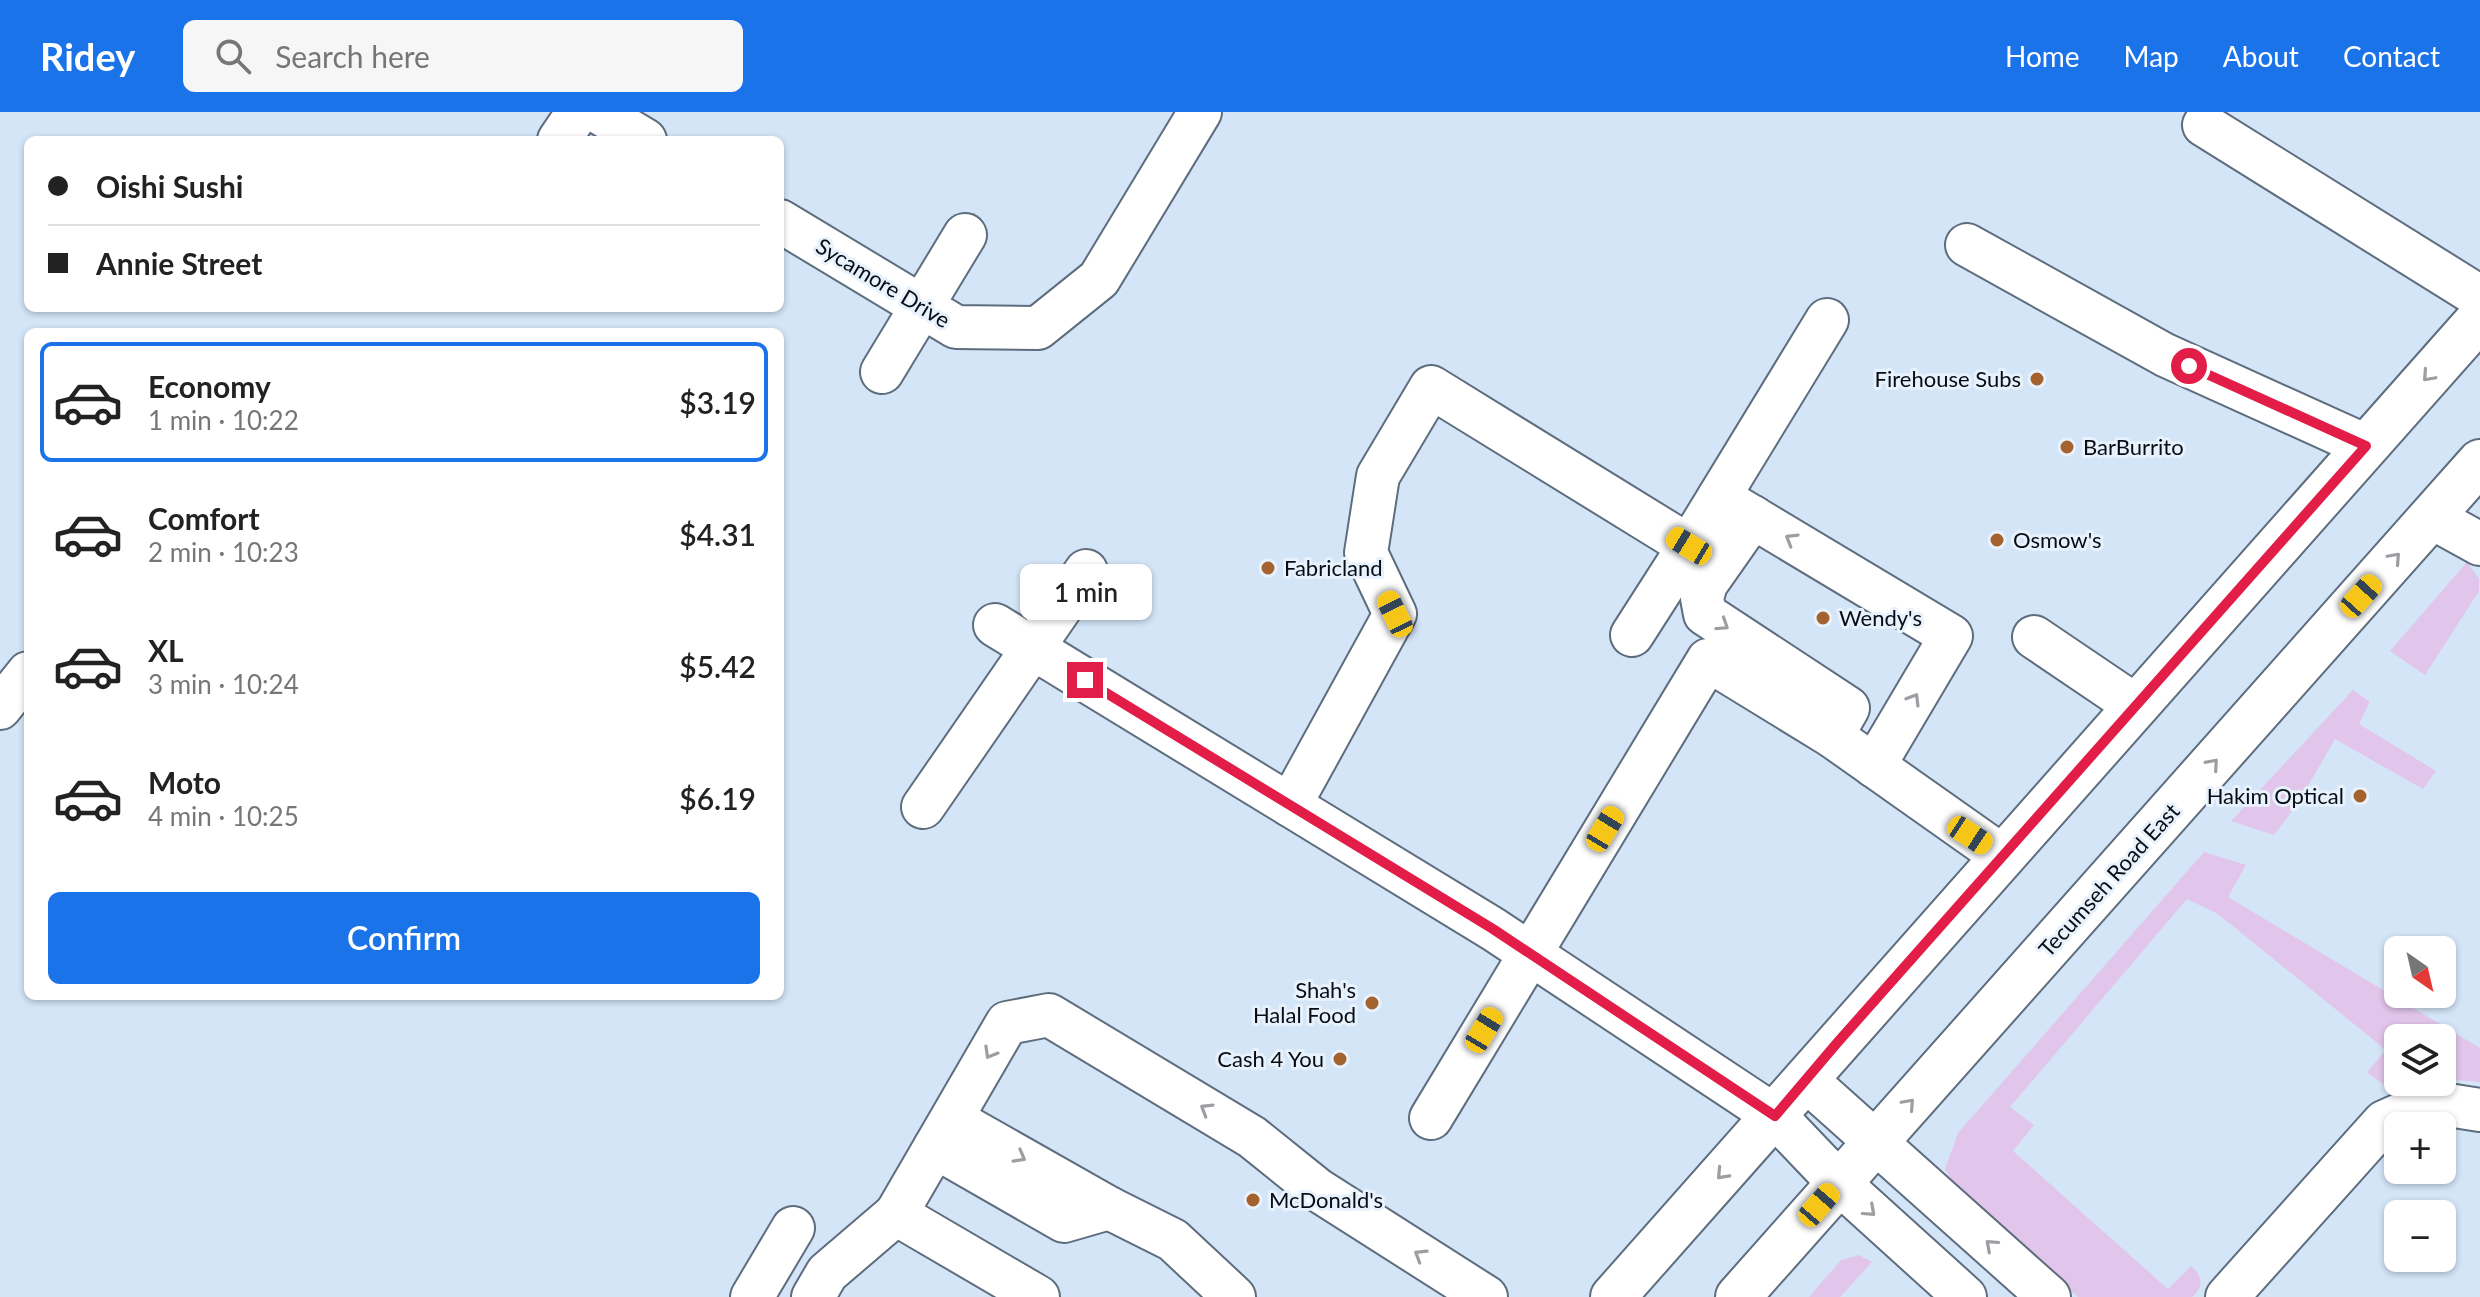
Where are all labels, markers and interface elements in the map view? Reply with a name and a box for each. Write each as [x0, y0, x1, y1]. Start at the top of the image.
search box [183, 20, 743, 92]
text: Ridey [40, 33, 135, 79]
icon: search [211, 34, 255, 78]
text: Search here [275, 38, 430, 74]
text: Home [2005, 39, 2080, 73]
text: Map [2124, 39, 2179, 73]
text: About [2223, 39, 2299, 73]
text: Contact [2343, 39, 2440, 73]
text: Oishi Sushi [96, 168, 243, 204]
street label: Sycamore Drive [811, 232, 955, 333]
text: Annie Street [96, 245, 262, 281]
route start [2171, 348, 2207, 384]
place label: Firehouse Subs [1875, 365, 2021, 392]
icon: car [52, 366, 124, 438]
one-way arrow [2423, 367, 2438, 381]
text: Economy [148, 368, 271, 404]
marker: Firehouse Subs [2028, 370, 2046, 388]
text: $3.19 [679, 384, 756, 420]
text: 1 min · 10:22 [148, 404, 299, 436]
place label: BarBurrito [2083, 433, 2184, 460]
marker: BarBurrito [2058, 438, 2076, 456]
icon: car [52, 498, 124, 570]
text: Comfort [148, 500, 260, 536]
text: $4.31 [679, 516, 756, 552]
car [1662, 523, 1716, 569]
place label: Osmow's [2013, 526, 2101, 553]
marker: Osmow's [1988, 531, 2006, 549]
one-way arrow [1785, 534, 1800, 549]
text: 2 min · 10:23 [148, 536, 299, 568]
one-way arrow [2386, 552, 2400, 567]
place label: Fabricland [1284, 554, 1383, 581]
marker: Fabricland [1259, 559, 1277, 577]
callout: 1 min [1019, 564, 1151, 620]
car [2336, 570, 2386, 622]
text: 1 min [1054, 576, 1118, 608]
car [1374, 587, 1416, 641]
place label: Wendy's [1839, 604, 1922, 631]
marker: Wendy's [1814, 609, 1832, 627]
one-way arrow [1714, 616, 1728, 631]
icon: car [52, 630, 124, 702]
text: XL [148, 632, 184, 668]
text: $5.42 [679, 648, 756, 684]
route end [1067, 662, 1103, 698]
text: 3 min · 10:24 [148, 668, 299, 700]
one-way arrow [1904, 693, 1920, 708]
one-way arrow [2203, 758, 2218, 773]
icon: car [52, 762, 124, 834]
text: Moto [148, 764, 221, 800]
text: $6.19 [679, 780, 756, 816]
place label: Hakim Optical [2207, 782, 2344, 809]
marker: Hakim Optical [2351, 787, 2369, 805]
street label: Tecumseh Road East [2033, 797, 2185, 962]
text: 4 min · 10:25 [148, 800, 299, 832]
car [1582, 802, 1628, 856]
car [1943, 812, 1997, 858]
button: Confirm [48, 892, 760, 984]
north arrow [2384, 936, 2456, 1008]
map controls [2384, 936, 2456, 1272]
place label: Shah's Halal Food [1253, 976, 1356, 1028]
marker: Shah's Halal Food [1363, 994, 1381, 1012]
car [1461, 1003, 1507, 1057]
button: layers [2384, 1024, 2456, 1096]
one-way arrow [984, 1045, 1000, 1059]
place label: Cash 4 You [1217, 1045, 1324, 1072]
marker: Cash 4 You [1331, 1050, 1349, 1068]
one-way arrow [1900, 1098, 1914, 1113]
one-way arrow [1200, 1104, 1214, 1119]
button: + [2384, 1112, 2456, 1184]
one-way arrow [1011, 1147, 1025, 1163]
one-way arrow [1717, 1164, 1731, 1179]
car [1794, 1179, 1844, 1231]
place label: McDonald's [1269, 1186, 1383, 1213]
marker: McDonald's [1244, 1191, 1262, 1209]
button: − [2384, 1200, 2456, 1272]
one-way arrow [1860, 1201, 1875, 1215]
one-way arrow [1985, 1240, 2000, 1255]
one-way arrow [1414, 1250, 1429, 1265]

